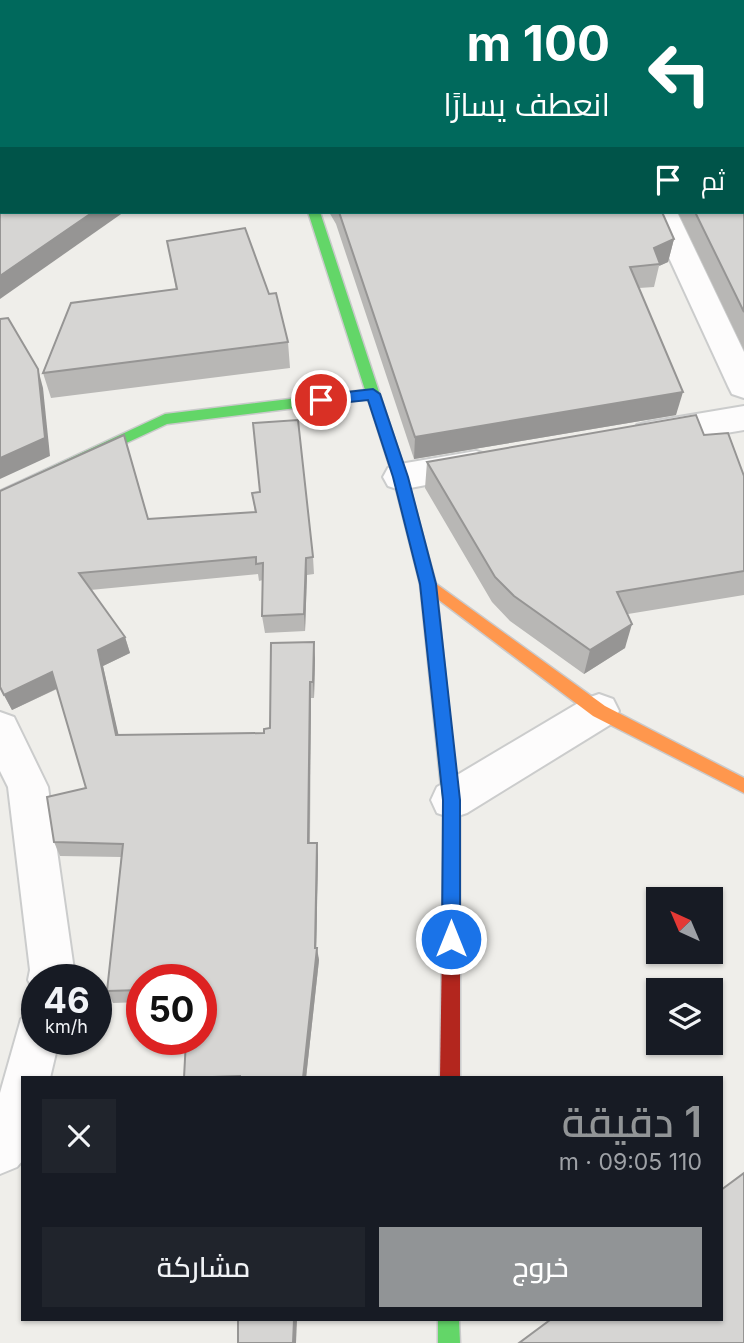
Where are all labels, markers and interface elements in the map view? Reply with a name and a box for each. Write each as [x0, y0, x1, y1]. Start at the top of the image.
text: 100 m [466, 14, 610, 73]
icon: left [634, 28, 725, 119]
text: انعطف يسارًا [443, 85, 610, 124]
icon: arrive [649, 161, 687, 199]
text: ثم [701, 165, 725, 196]
pin [291, 370, 351, 430]
icon: arrive [302, 381, 340, 419]
north arrow [646, 887, 723, 964]
map controls [646, 887, 723, 1055]
position arrow [414, 902, 488, 976]
speed limit sign: 50 [126, 964, 217, 1055]
button: layers [646, 978, 723, 1055]
text: 46 [43, 979, 90, 1021]
text: km/h [45, 1016, 88, 1037]
text: 1 دقيقة [562, 1096, 702, 1147]
button: close [42, 1099, 116, 1173]
text: 110 m · 09:05 [559, 1148, 702, 1176]
button: مشاركة [42, 1227, 365, 1307]
button: خروج [379, 1227, 702, 1307]

